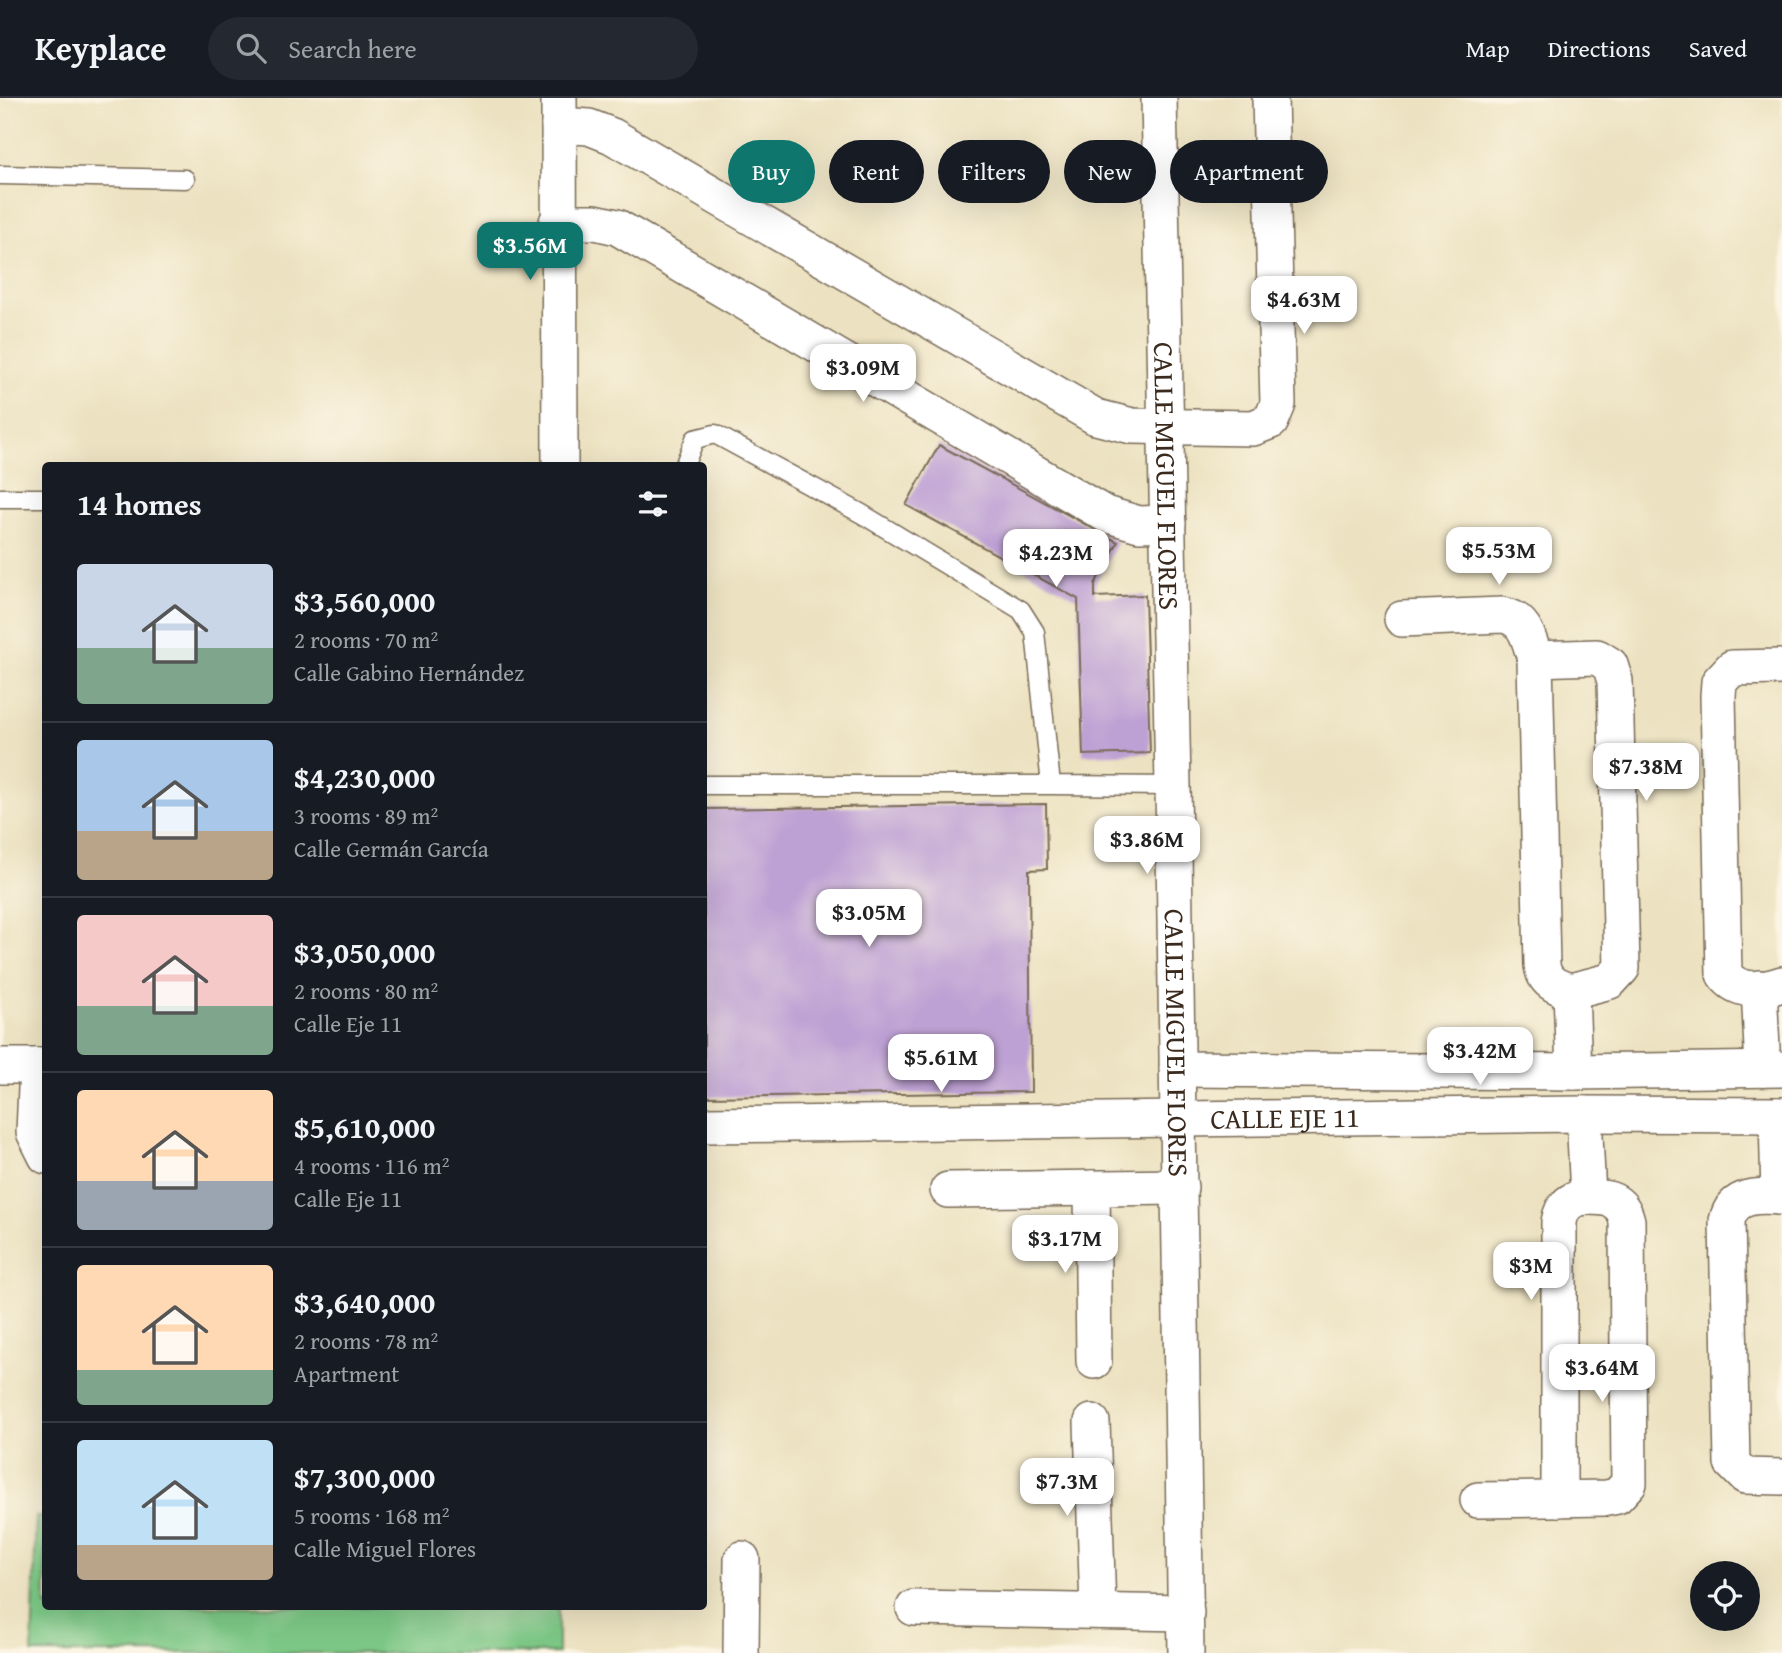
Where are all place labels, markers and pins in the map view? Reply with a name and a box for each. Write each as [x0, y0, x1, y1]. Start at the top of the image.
pin: $3.56M [473, 222, 587, 282]
pin: $4.63M [1247, 276, 1361, 336]
pin: $3.09M [806, 344, 920, 404]
pin: $5.53M [1442, 528, 1556, 587]
pin: $4.23M [999, 530, 1113, 589]
pin: $7.38M [1589, 744, 1703, 803]
pin: $3.86M [1090, 816, 1204, 876]
pin: $3.05M [812, 890, 926, 949]
pin: $3.42M [1423, 1028, 1537, 1087]
pin: $5.61M [884, 1034, 998, 1094]
pin: $3.17M [1008, 1216, 1122, 1275]
pin: $3M [1497, 1242, 1565, 1302]
pin: $3.64M [1545, 1344, 1659, 1404]
pin: $7.3M [1018, 1458, 1116, 1518]

